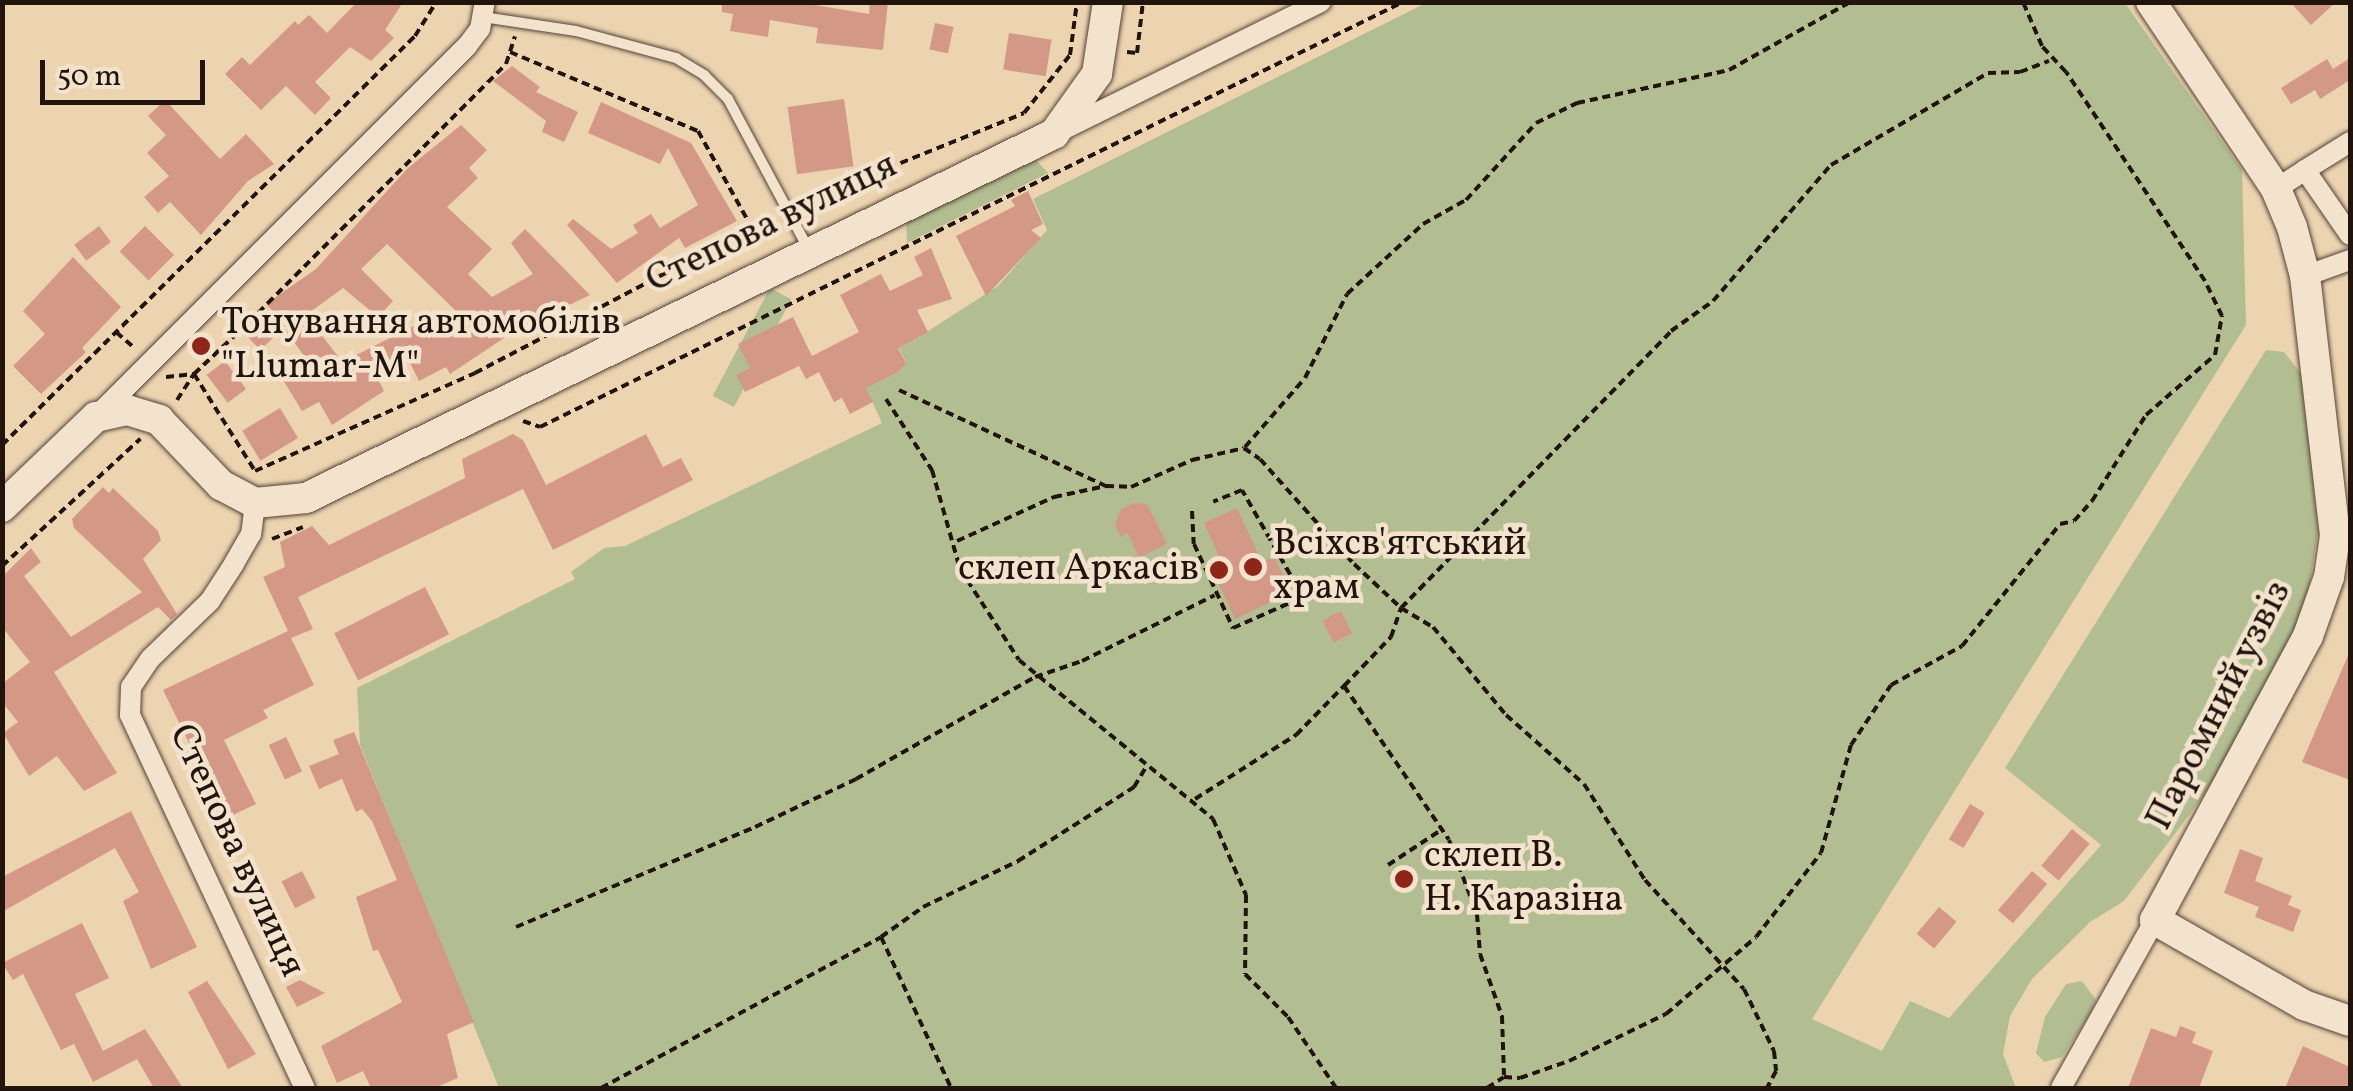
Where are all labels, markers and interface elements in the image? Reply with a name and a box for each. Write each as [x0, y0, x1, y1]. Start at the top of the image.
scale bar [45, 40, 210, 102]
text: 50 m [57, 56, 121, 98]
street label: Степова вулиця [639, 144, 905, 304]
place label: Тонування автомобілів "Llumar-M" [221, 301, 621, 390]
marker: Тонування автомобілів "Llumar-M" [190, 335, 212, 357]
place label: Всіхсв'ятський храм [1273, 522, 1527, 612]
place label: склеп Аркасів [958, 547, 1199, 593]
marker: Всіхсв'ятський храм [1242, 556, 1264, 578]
marker: склеп Аркасів [1208, 559, 1230, 581]
street label: Паромний узвіз [2137, 573, 2303, 839]
street label: Степова вулиця [158, 718, 314, 984]
place label: склеп В. Н. Каразіна [1424, 834, 1623, 924]
marker: склеп В. Н. Каразіна [1393, 868, 1415, 890]

